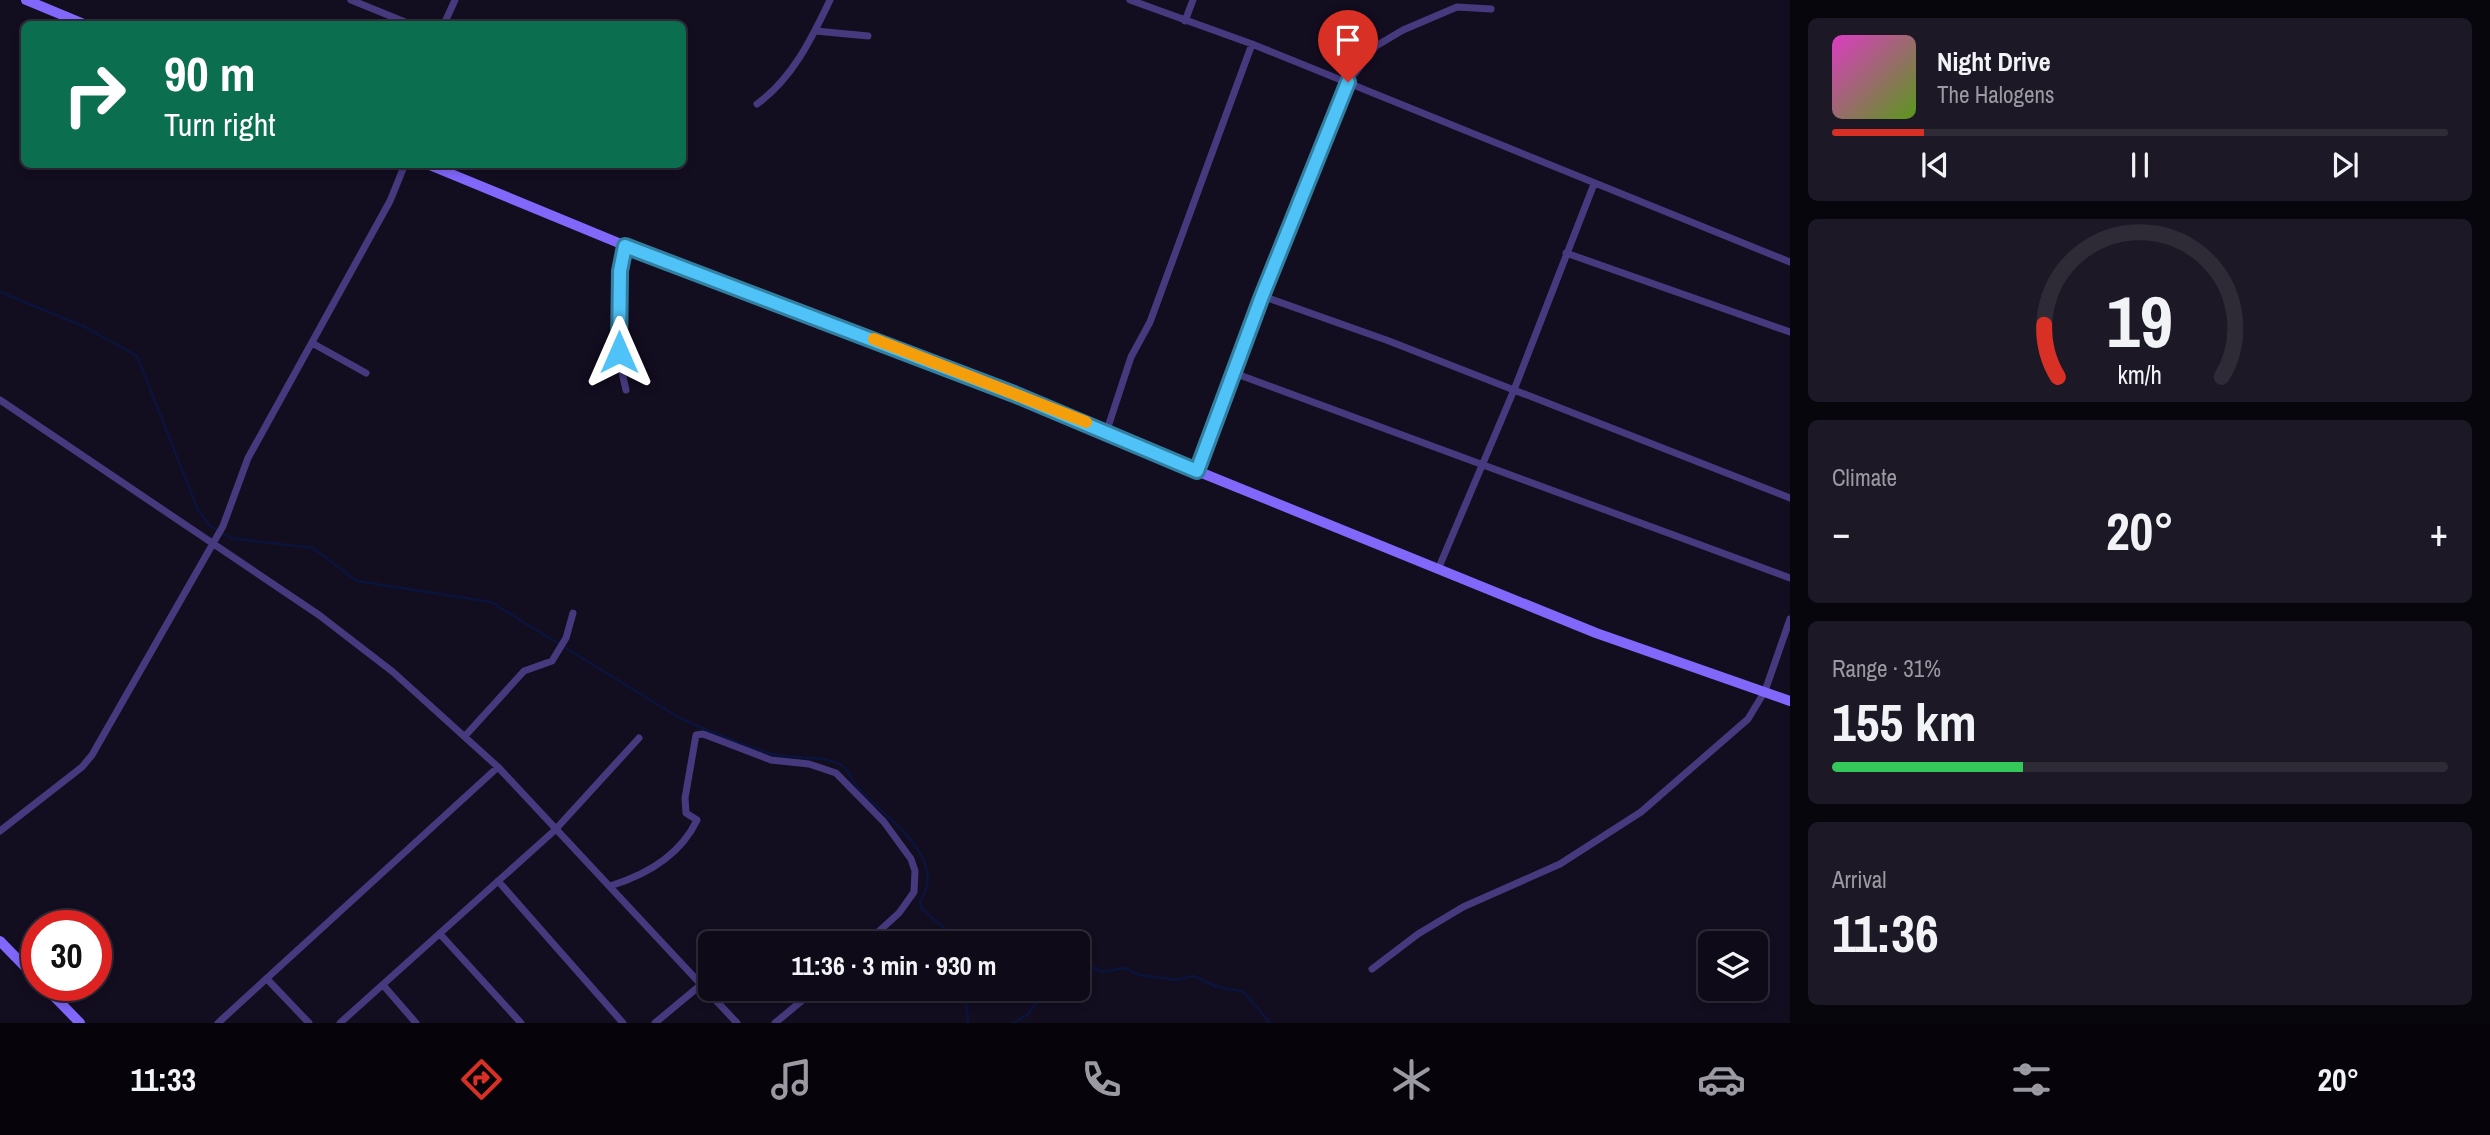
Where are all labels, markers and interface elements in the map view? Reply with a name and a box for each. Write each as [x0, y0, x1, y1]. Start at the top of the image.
pin [1318, 10, 1378, 82]
icon: arrive [1329, 21, 1367, 59]
text: 90 m [164, 40, 256, 106]
text: Night Drive [1937, 44, 2051, 79]
icon: right [49, 49, 140, 140]
text: The Halogens [1937, 79, 2054, 110]
text: Turn right [164, 103, 276, 146]
icon: previous [1916, 146, 1954, 184]
icon: pause [2121, 146, 2159, 184]
icon: next [2326, 146, 2364, 184]
text: 19 [2107, 272, 2173, 370]
position arrow [582, 315, 656, 389]
text: km/h [2118, 357, 2162, 391]
text: Climate [1832, 462, 1897, 493]
text: 20° [2106, 496, 2174, 566]
text: − [1832, 507, 1850, 558]
text: + [2430, 507, 2448, 558]
text: Range · 31% [1832, 653, 1941, 684]
text: 155 km [1832, 687, 1977, 757]
text: Arrival [1832, 864, 1887, 895]
text: 11:36 [1832, 898, 1939, 968]
speed limit sign: 30 [21, 910, 112, 1001]
map controls [1698, 931, 1768, 1001]
button: layers [1698, 931, 1768, 1001]
text: 11:36 · 3 min · 930 m [791, 948, 997, 983]
icon: directions [457, 1055, 506, 1104]
icon: music [767, 1055, 816, 1104]
icon: phone [1077, 1055, 1126, 1104]
icon: climate [1387, 1055, 1436, 1104]
icon: car [1697, 1055, 1746, 1104]
icon: filters [2007, 1055, 2056, 1104]
text: 11:33 [131, 1058, 196, 1101]
text: 20° [2317, 1058, 2359, 1101]

